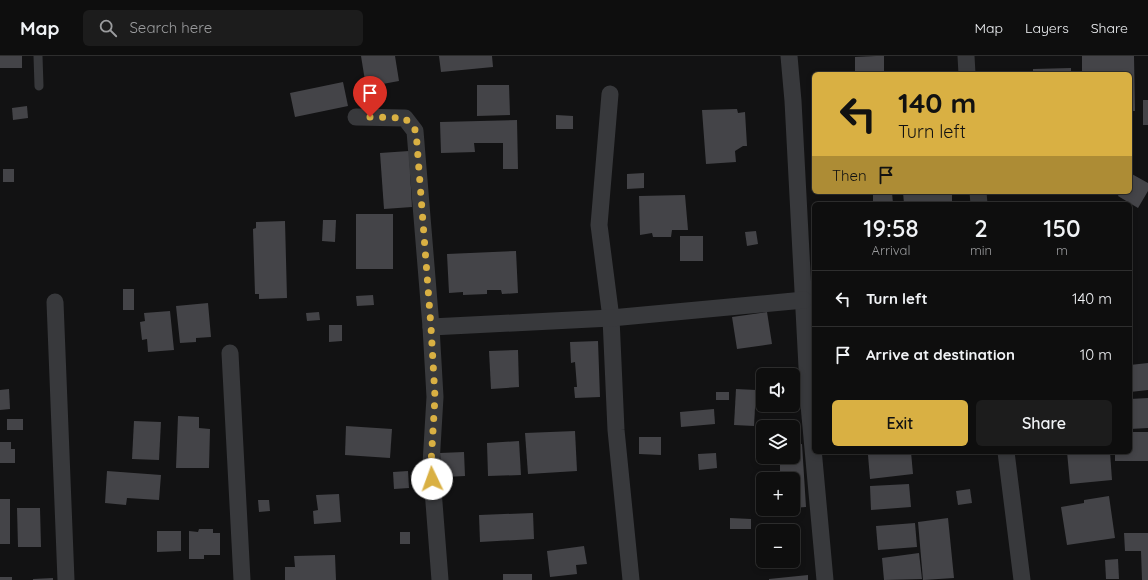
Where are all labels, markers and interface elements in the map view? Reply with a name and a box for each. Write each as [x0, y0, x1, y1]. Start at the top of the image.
search box [83, 10, 363, 46]
text: Map [20, 16, 59, 40]
icon: search [97, 17, 119, 39]
text: Search here [129, 18, 212, 37]
text: Map [974, 19, 1003, 37]
text: Layers [1025, 19, 1069, 37]
text: Share [1091, 19, 1128, 37]
pin [353, 76, 387, 117]
icon: arrive [359, 82, 381, 104]
text: 140 m [898, 85, 976, 120]
icon: left [832, 88, 884, 140]
text: Turn left [898, 120, 966, 143]
icon: arrive [875, 164, 897, 186]
text: Then [832, 166, 867, 185]
text: 19:58 [863, 213, 919, 243]
text: 2 [974, 213, 988, 243]
text: 150 [1043, 213, 1081, 243]
text: Arrival [871, 242, 910, 258]
text: min [970, 242, 992, 258]
text: m [1056, 242, 1068, 258]
icon: left [832, 288, 854, 310]
text: Turn left [866, 289, 928, 308]
text: 140 m [1072, 289, 1112, 308]
icon: arrive [832, 344, 854, 366]
text: Arrive at destination [866, 345, 1015, 364]
text: 10 m [1080, 345, 1112, 364]
map controls [756, 368, 800, 568]
button: sound [756, 368, 800, 412]
button: Exit [832, 400, 968, 446]
button: Share [976, 400, 1112, 446]
button: layers [756, 420, 800, 464]
position arrow [411, 458, 453, 500]
button: + [756, 472, 800, 516]
button: − [756, 524, 800, 568]

